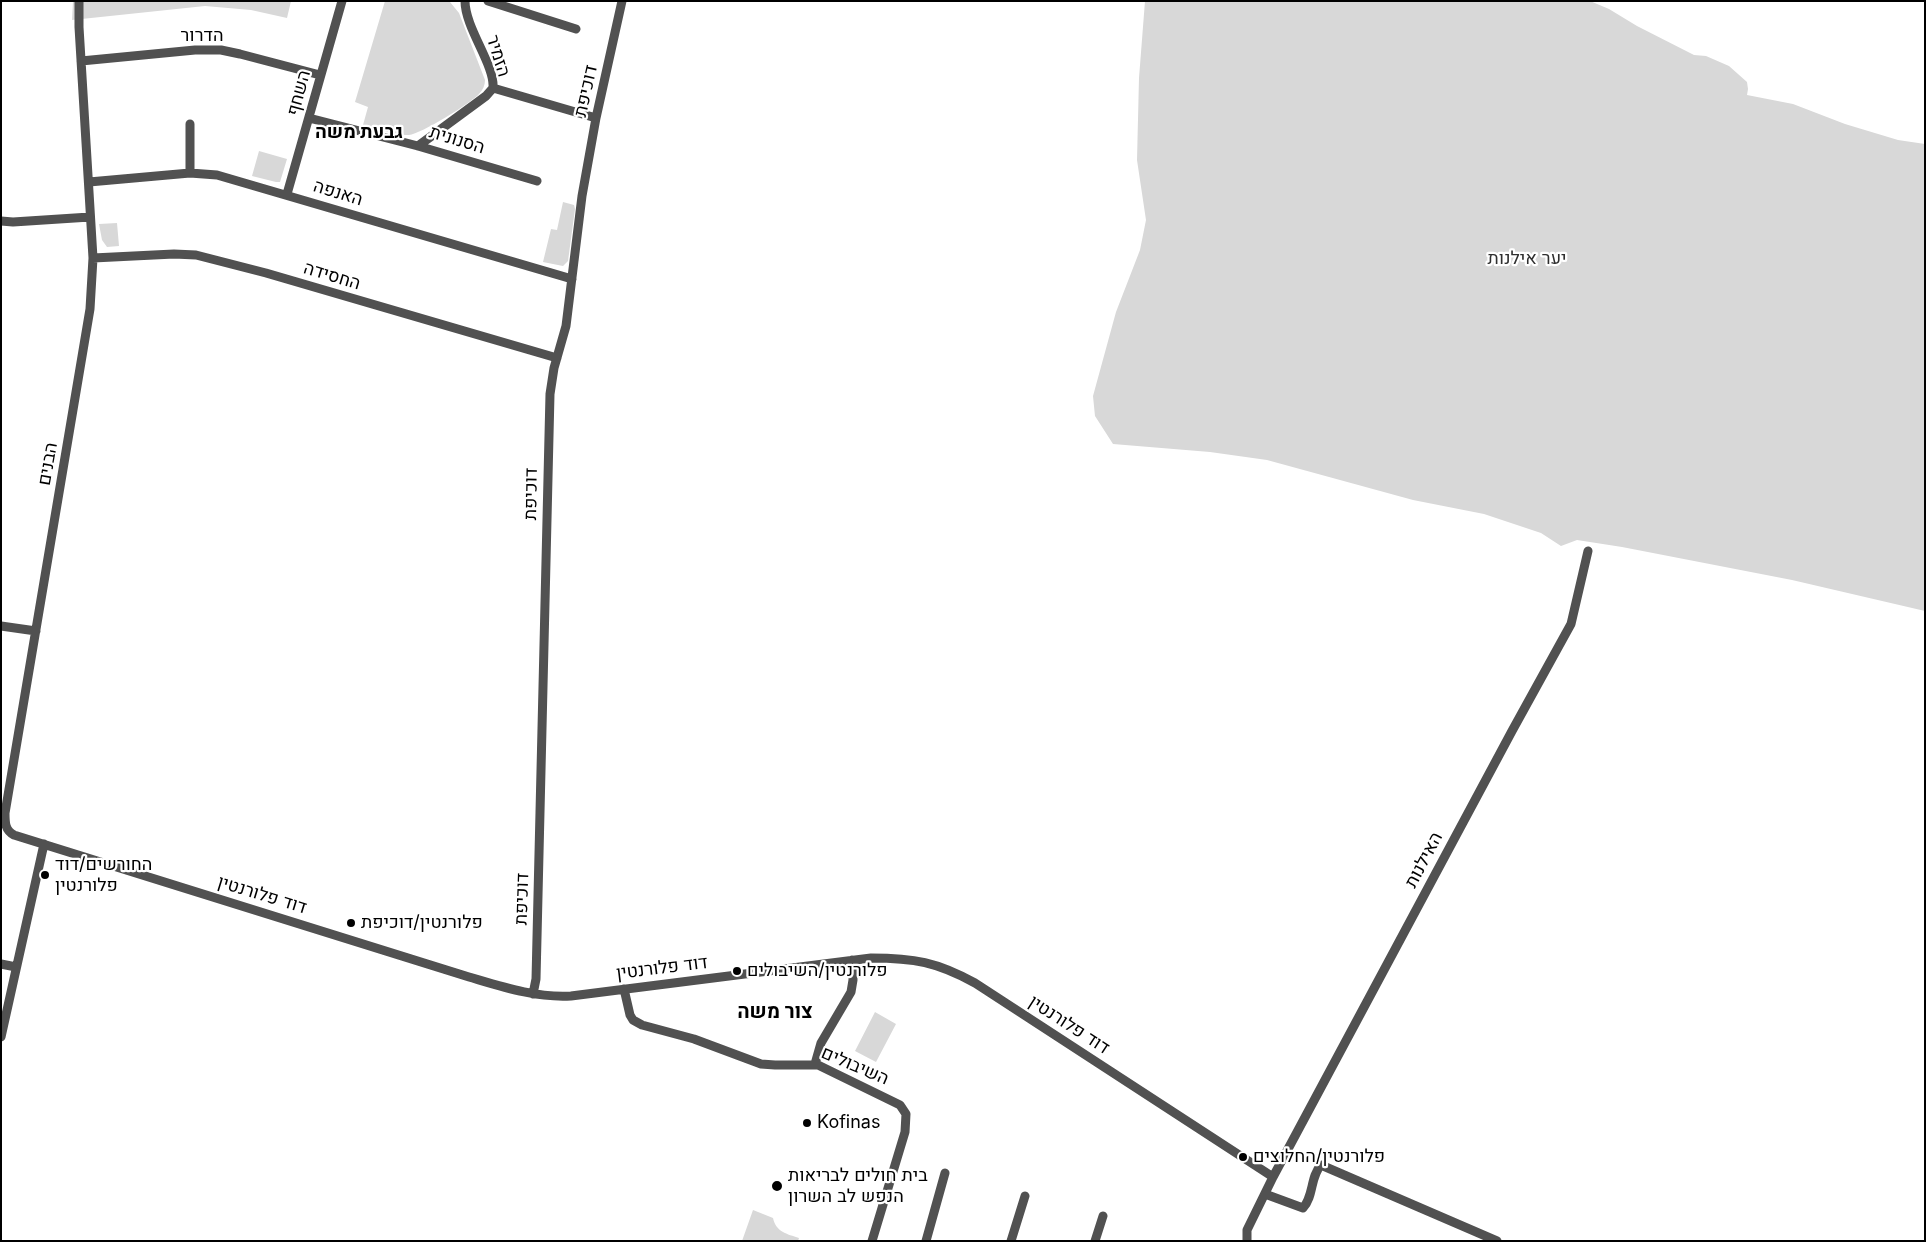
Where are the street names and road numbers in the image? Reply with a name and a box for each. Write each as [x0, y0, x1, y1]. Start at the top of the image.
street label: הדרור [181, 25, 223, 47]
street label: הזמיר [481, 32, 515, 80]
street label: דוכיפת [570, 63, 602, 119]
street label: השחף [283, 68, 315, 118]
street label: הסנונית [427, 121, 487, 159]
street label: האנפה [311, 175, 365, 211]
street label: החסידה [301, 257, 363, 295]
street label: הבנים [34, 441, 62, 487]
street label: דוכיפת [520, 468, 542, 520]
street label: האילנות [1400, 828, 1448, 892]
street label: דוד פלורנטין [215, 871, 309, 919]
street label: דוכיפת [510, 872, 534, 926]
street label: דוד פלורנטין [615, 952, 709, 984]
street label: דוד פלורנטין [1025, 991, 1113, 1059]
street label: השיבולים [818, 1042, 892, 1090]

